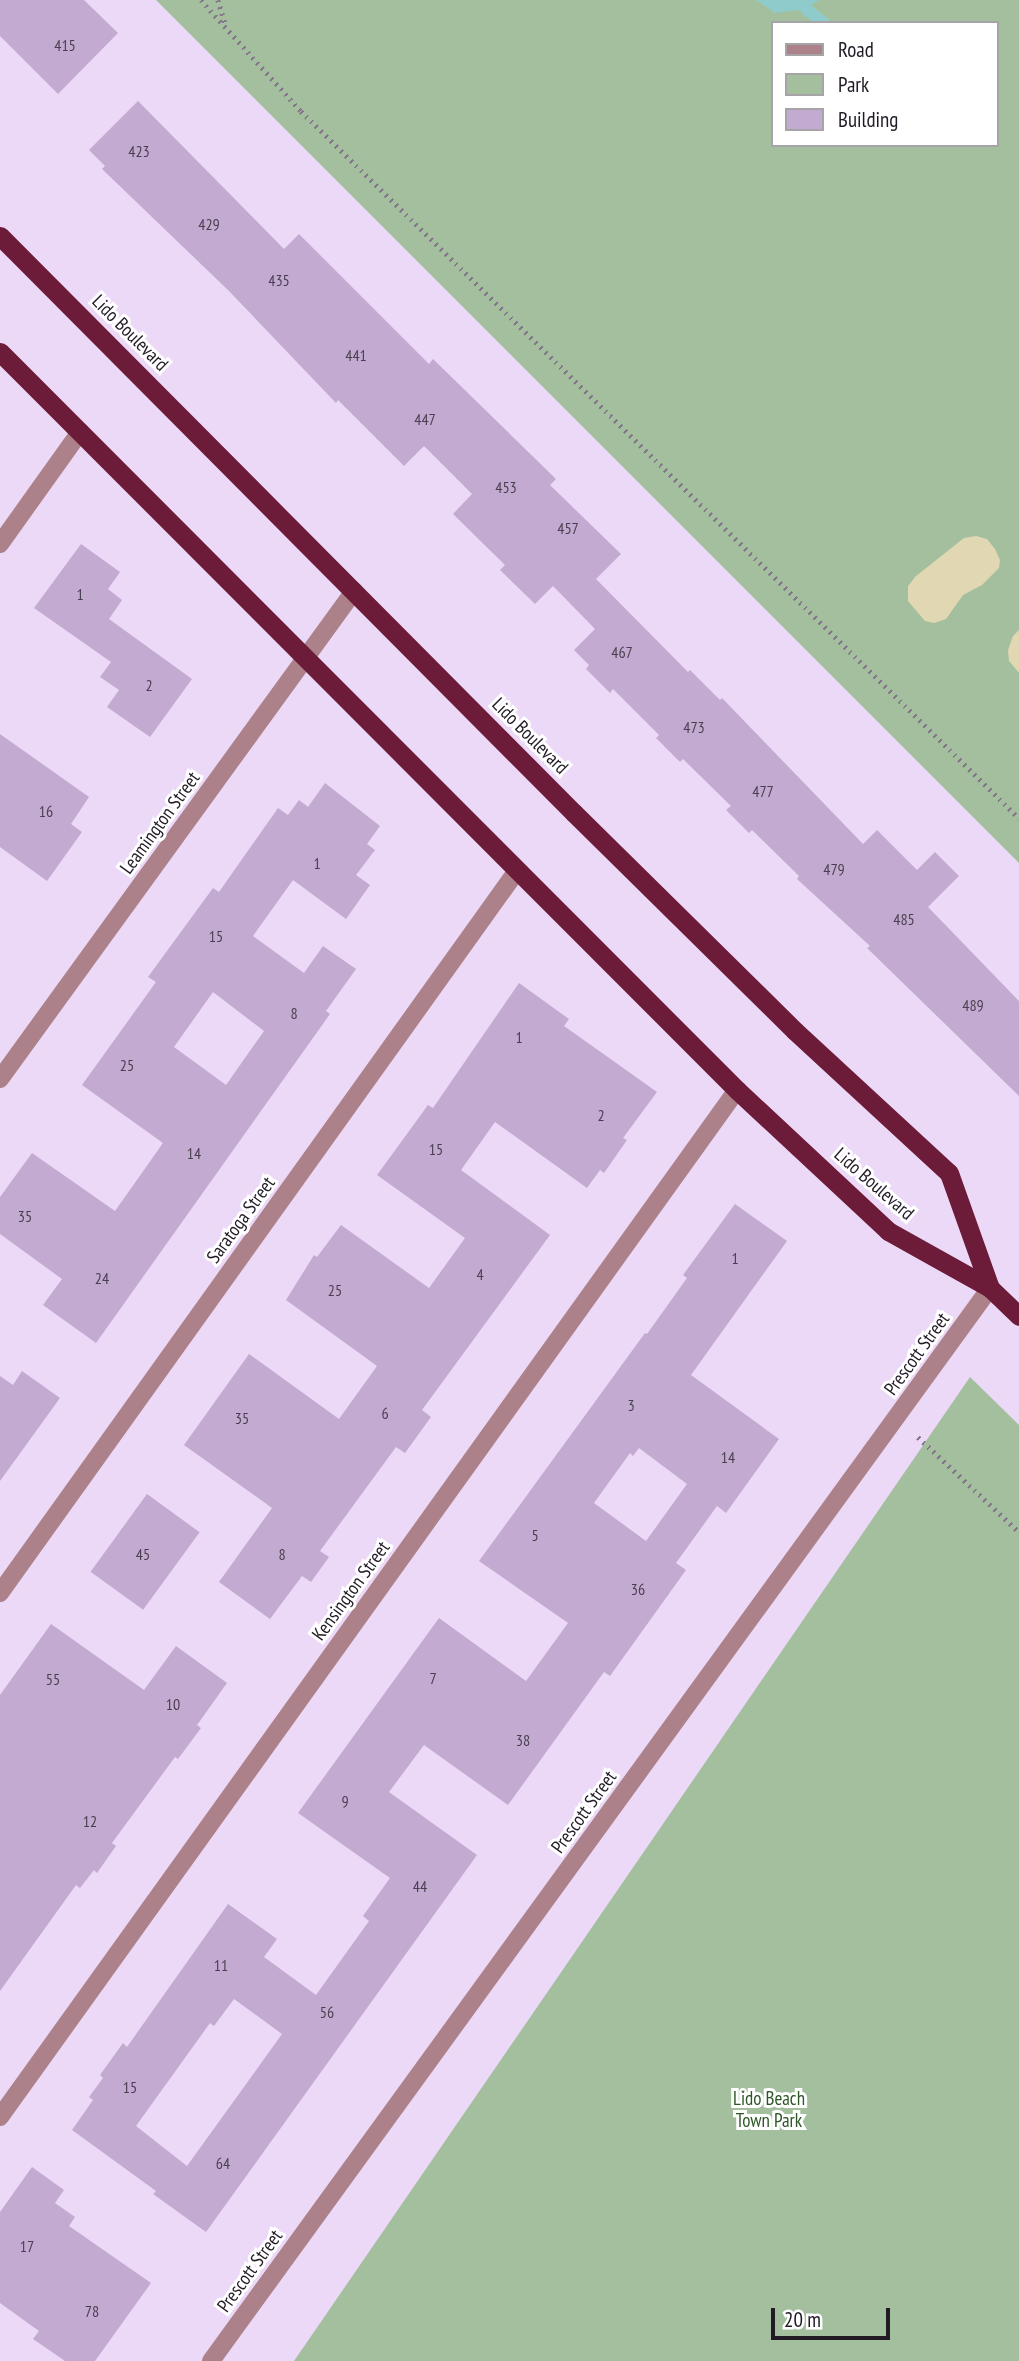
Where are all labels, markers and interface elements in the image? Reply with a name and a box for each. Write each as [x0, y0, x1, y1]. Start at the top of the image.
legend [771, 21, 998, 147]
house number: 415 [54, 35, 76, 55]
text: Road [838, 36, 874, 63]
text: Park [838, 71, 869, 98]
text: Building [838, 106, 898, 133]
house number: 423 [128, 141, 150, 161]
house number: 429 [198, 214, 220, 234]
house number: 435 [268, 270, 290, 290]
street label: Lido Boulevard [87, 290, 173, 376]
house number: 441 [345, 345, 367, 365]
house number: 447 [414, 409, 436, 429]
house number: 453 [495, 477, 517, 497]
house number: 457 [557, 518, 579, 538]
house number: 1 [76, 584, 84, 604]
house number: 467 [611, 642, 633, 662]
house number: 2 [145, 675, 153, 695]
street label: Lido Boulevard [487, 693, 573, 779]
house number: 473 [683, 717, 705, 737]
street label: Leamington Street [115, 768, 205, 878]
house number: 477 [752, 781, 774, 801]
house number: 16 [39, 801, 53, 821]
house number: 1 [313, 853, 321, 873]
house number: 479 [823, 859, 845, 879]
house number: 485 [893, 909, 915, 929]
house number: 15 [209, 926, 223, 946]
house number: 489 [962, 995, 984, 1015]
house number: 8 [290, 1003, 298, 1023]
house number: 1 [515, 1027, 523, 1047]
house number: 25 [120, 1055, 134, 1075]
house number: 2 [597, 1105, 605, 1125]
house number: 15 [429, 1139, 443, 1159]
house number: 14 [187, 1143, 201, 1163]
street label: Lido Boulevard [829, 1143, 919, 1225]
street label: Saratoga Street [202, 1172, 280, 1268]
house number: 35 [18, 1206, 32, 1226]
house number: 1 [731, 1248, 739, 1268]
house number: 4 [476, 1264, 484, 1284]
house number: 24 [95, 1268, 109, 1288]
house number: 25 [328, 1280, 342, 1300]
street label: Prescott Street [880, 1308, 954, 1400]
house number: 3 [627, 1395, 635, 1415]
house number: 6 [381, 1403, 389, 1423]
house number: 35 [235, 1408, 249, 1428]
house number: 14 [721, 1447, 735, 1467]
house number: 5 [531, 1525, 539, 1545]
street label: Kensington Street [307, 1537, 395, 1645]
house number: 45 [136, 1544, 150, 1564]
house number: 8 [278, 1544, 286, 1564]
house number: 36 [631, 1579, 645, 1599]
house number: 7 [429, 1668, 437, 1688]
house number: 55 [46, 1669, 60, 1689]
house number: 10 [166, 1694, 180, 1714]
house number: 38 [516, 1730, 530, 1750]
street label: Prescott Street [547, 1766, 621, 1858]
house number: 9 [341, 1791, 349, 1811]
house number: 12 [83, 1811, 97, 1831]
house number: 44 [413, 1876, 427, 1896]
house number: 11 [214, 1955, 228, 1975]
house number: 56 [320, 2002, 334, 2022]
house number: 15 [123, 2077, 137, 2097]
park label: Lido Beach Town Park [733, 2088, 805, 2132]
house number: 64 [216, 2153, 230, 2173]
street label: Prescott Street [213, 2225, 287, 2317]
house number: 17 [20, 2236, 34, 2256]
scale bar [774, 2294, 893, 2338]
house number: 78 [85, 2301, 99, 2321]
text: 20 m [784, 2306, 821, 2333]

